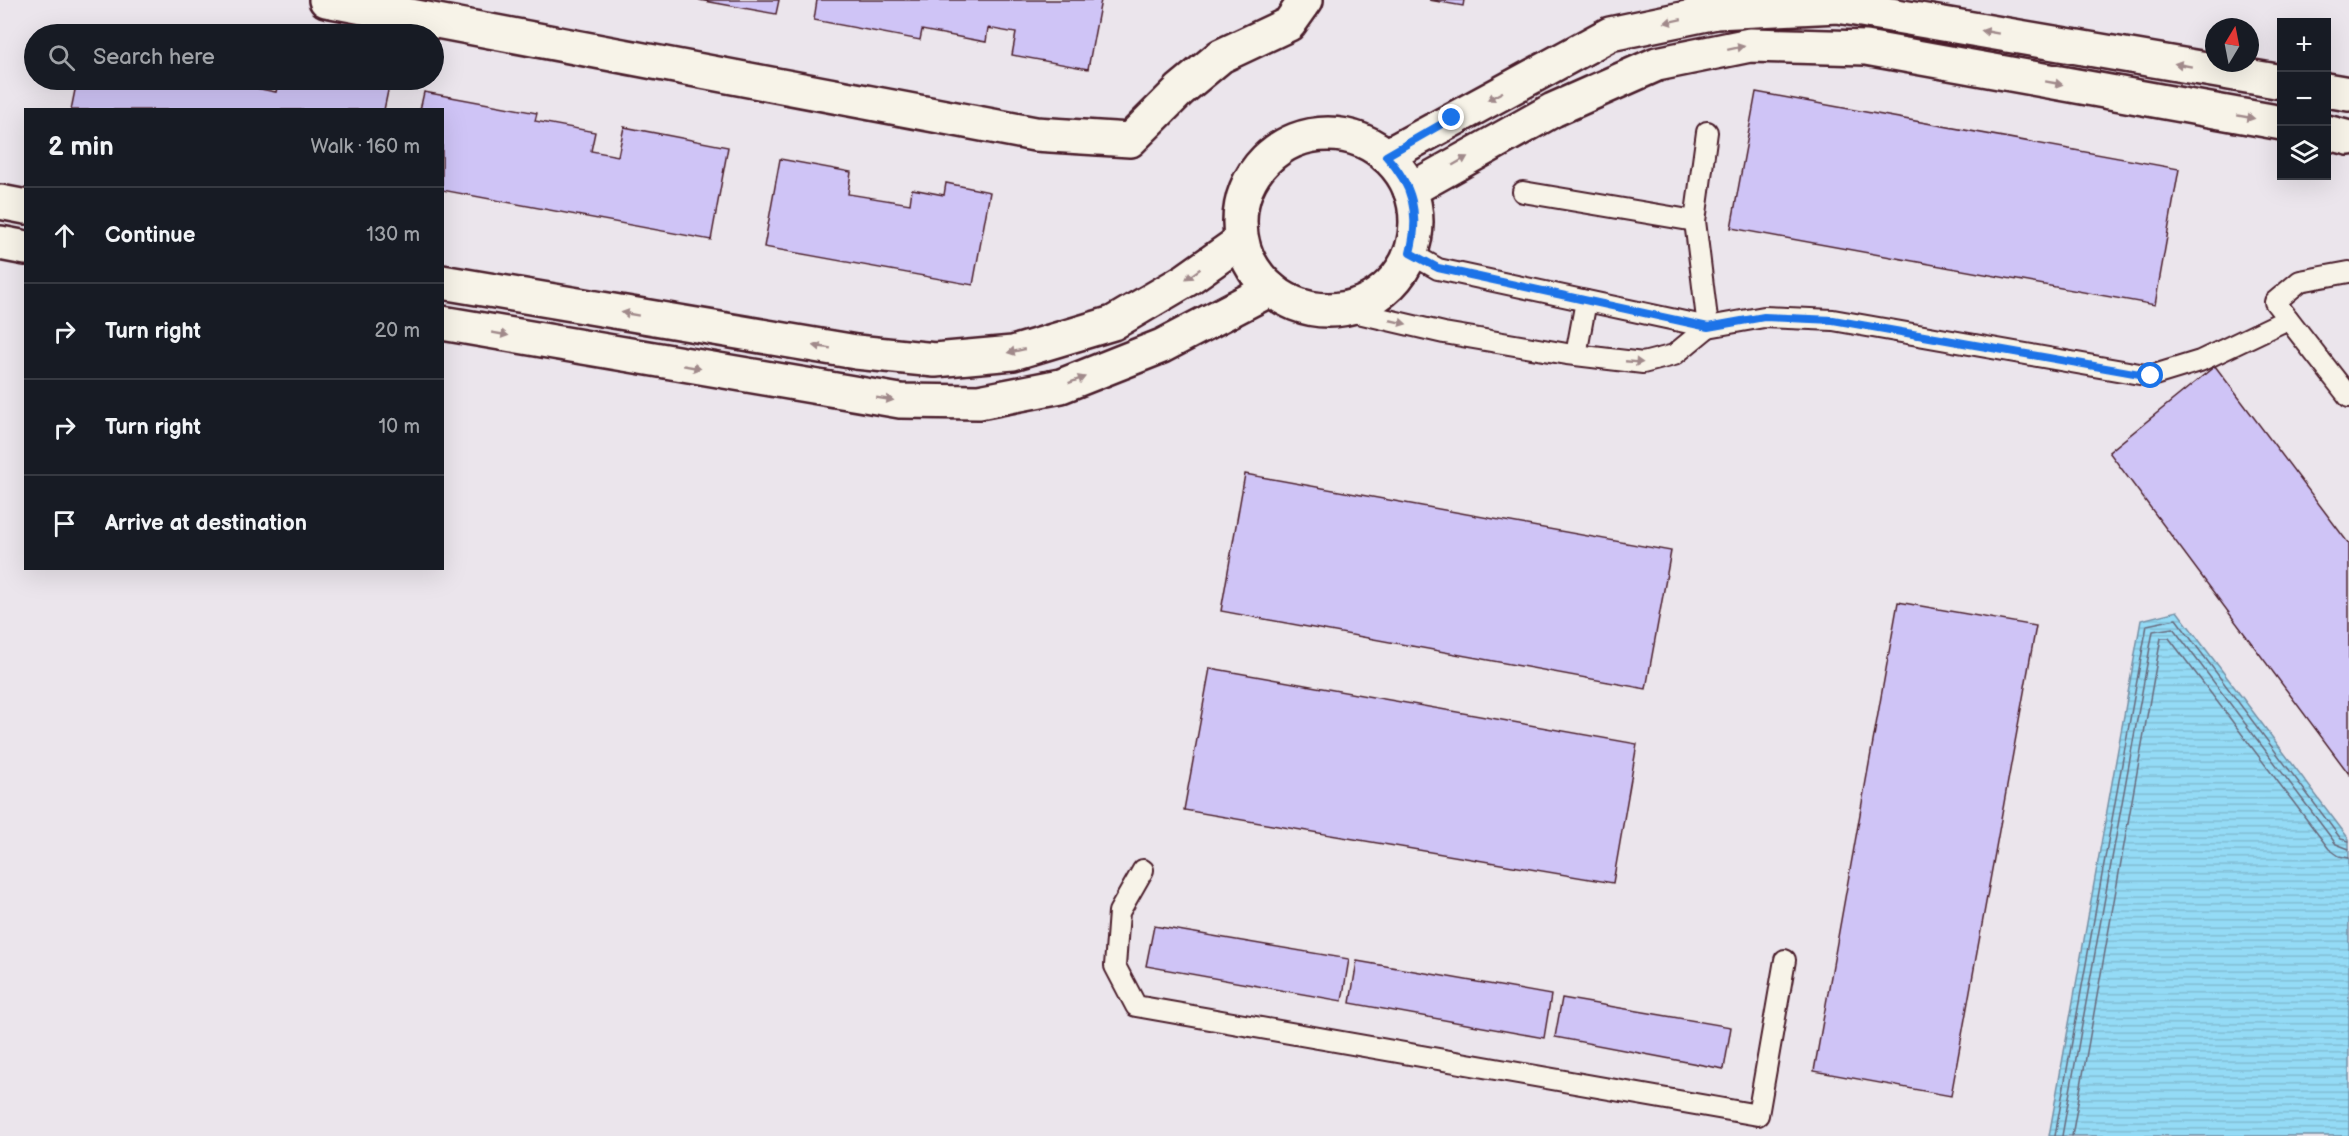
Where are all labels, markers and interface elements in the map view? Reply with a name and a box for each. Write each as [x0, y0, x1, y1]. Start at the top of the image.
one-way arrow [1663, 17, 1682, 26]
north arrow [2205, 18, 2259, 72]
map controls [2277, 18, 2331, 180]
button: + [2277, 18, 2331, 72]
search box [24, 24, 444, 90]
one-way arrow [1981, 27, 2000, 36]
icon: search [45, 41, 78, 74]
one-way arrow [1727, 42, 1745, 52]
text: Search here [93, 44, 215, 71]
one-way arrow [2173, 60, 2192, 69]
button: − [2277, 72, 2331, 126]
one-way arrow [2044, 79, 2063, 88]
one-way arrow [1486, 91, 1503, 101]
route end [1438, 104, 1464, 130]
one-way arrow [2236, 113, 2255, 122]
button: layers [2277, 126, 2331, 180]
text: 2 min [48, 132, 114, 163]
text: Walk · 160 m [311, 135, 420, 159]
one-way arrow [1452, 156, 1469, 166]
icon: ahead [48, 219, 81, 252]
text: Continue [105, 222, 195, 249]
text: 130 m [366, 223, 420, 247]
one-way arrow [1185, 269, 1201, 280]
one-way arrow [620, 310, 639, 319]
icon: right [48, 315, 81, 348]
text: Turn right [105, 318, 201, 345]
one-way arrow [1389, 318, 1408, 328]
text: 20 m [375, 319, 420, 343]
one-way arrow [491, 330, 510, 339]
one-way arrow [813, 342, 832, 351]
one-way arrow [1007, 347, 1025, 357]
one-way arrow [1625, 357, 1644, 367]
route start [2137, 362, 2163, 388]
one-way arrow [683, 363, 702, 372]
one-way arrow [1068, 374, 1086, 384]
one-way arrow [875, 394, 894, 403]
icon: right [48, 411, 81, 444]
text: Turn right [105, 414, 201, 441]
text: 10 m [379, 415, 420, 439]
icon: arrive [48, 507, 81, 540]
text: Arrive at destination [105, 510, 307, 537]

